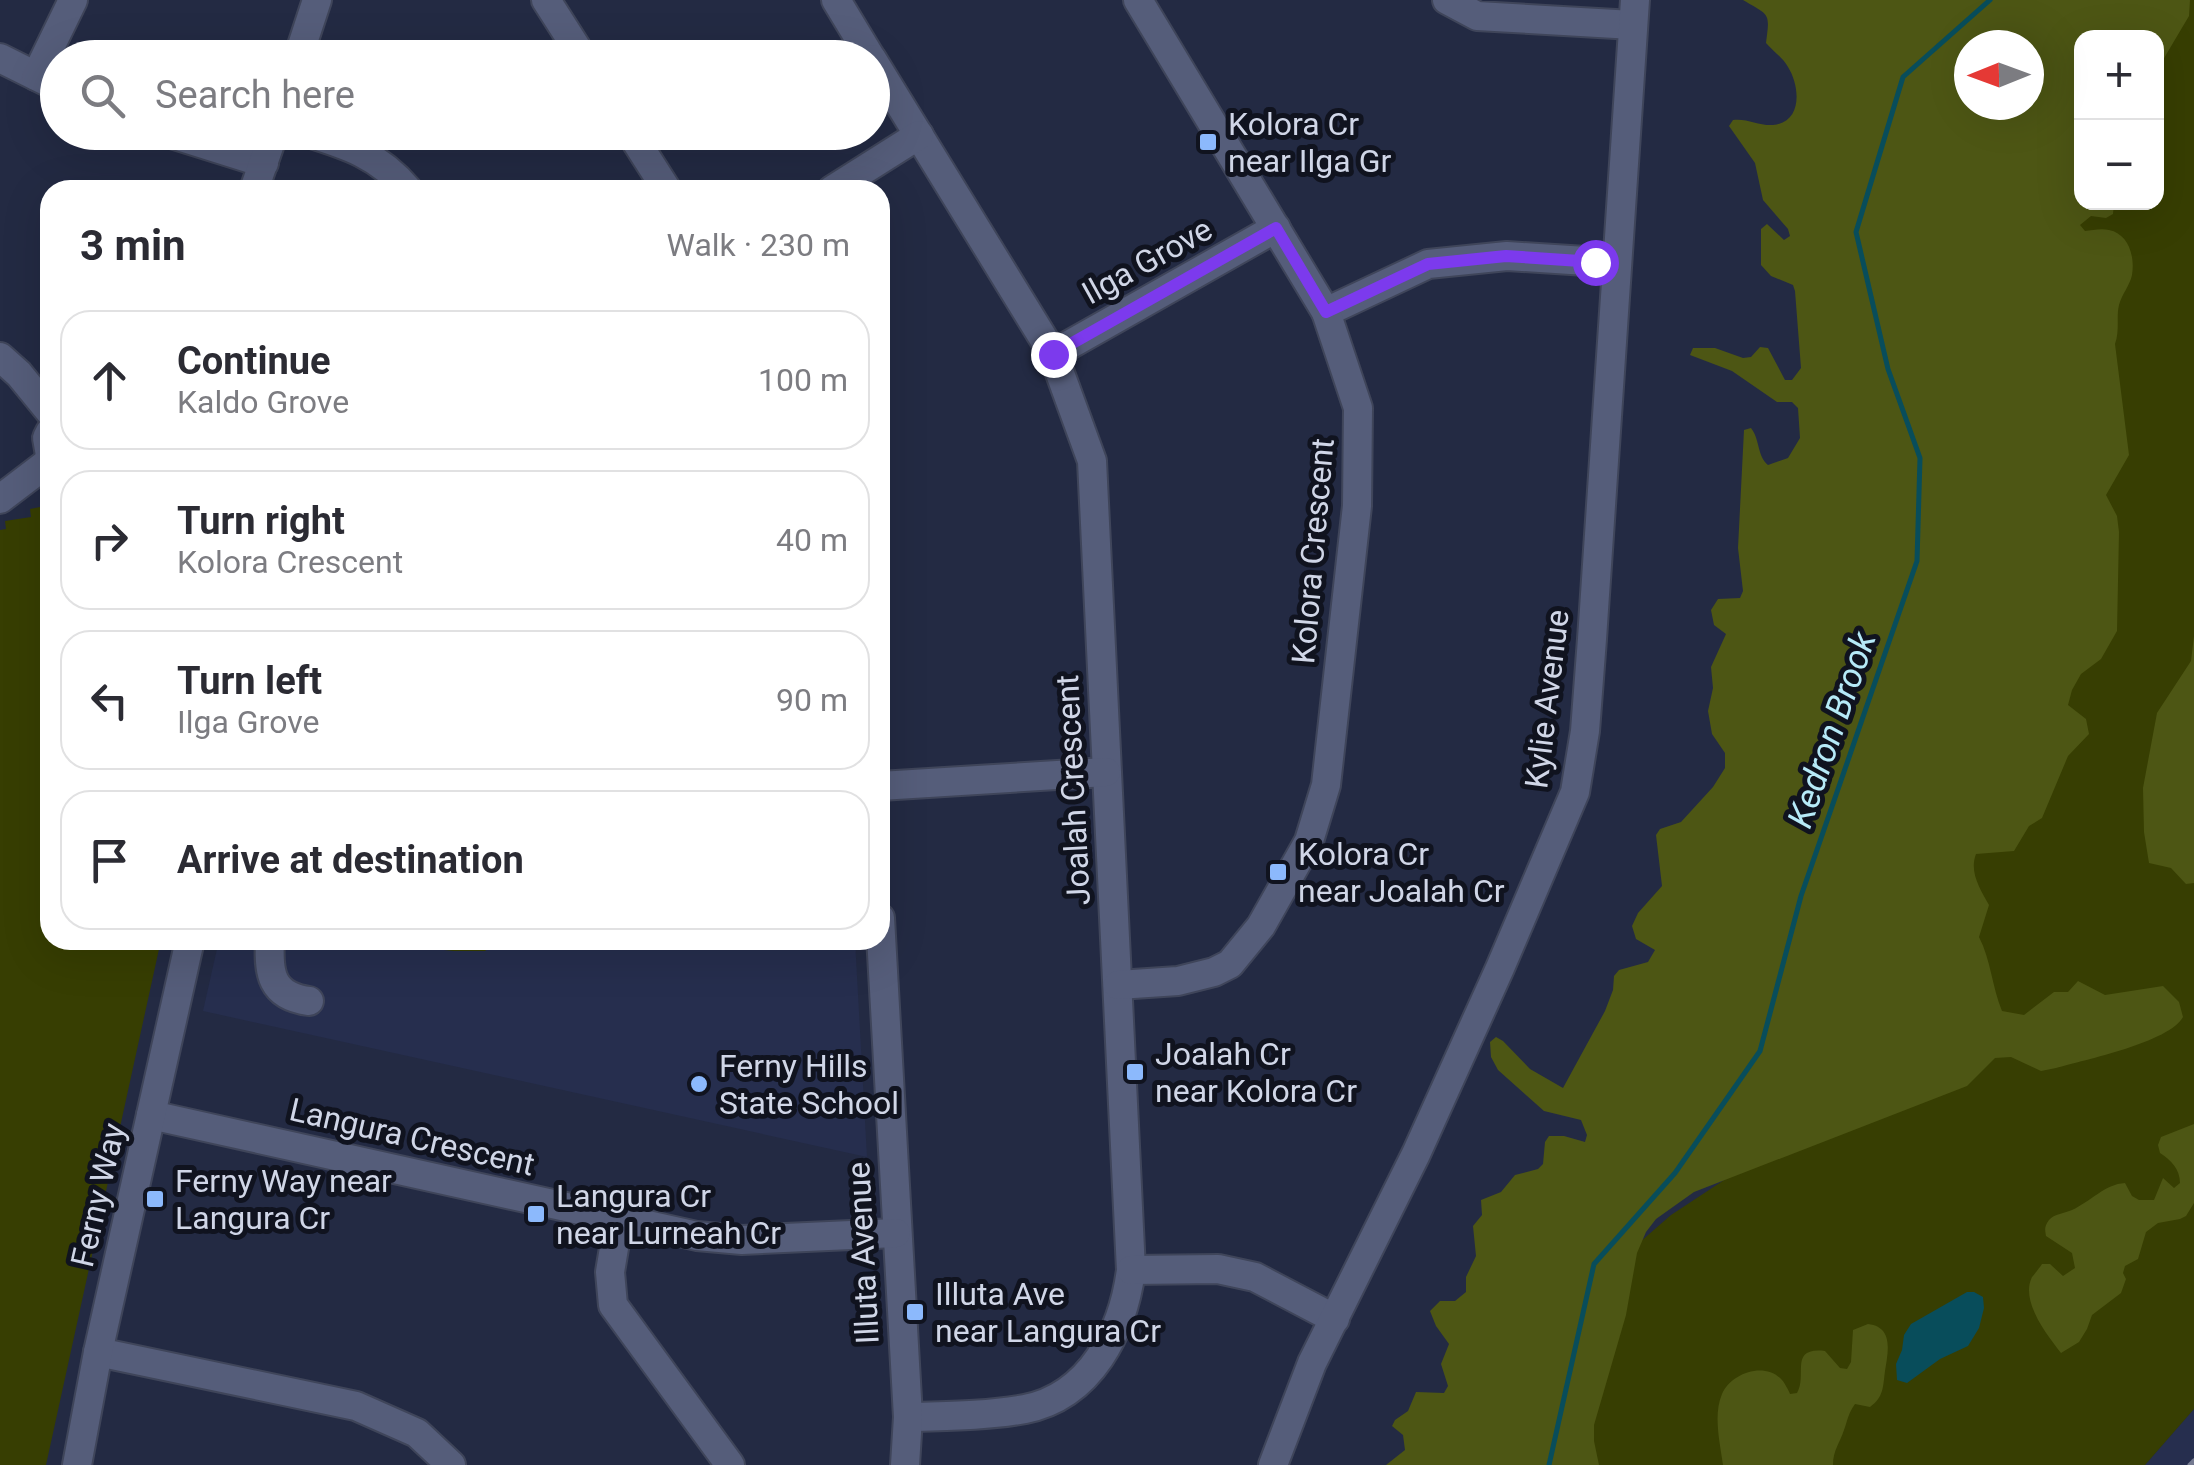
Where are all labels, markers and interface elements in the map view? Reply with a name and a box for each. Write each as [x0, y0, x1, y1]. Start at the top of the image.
north arrow [1954, 30, 2044, 120]
map controls [2074, 30, 2164, 210]
button: + [2074, 30, 2164, 120]
search box [40, 40, 890, 150]
icon: search [75, 68, 130, 123]
text: Search here [155, 73, 355, 117]
place label: Kolora Cr near Ilga Gr [1228, 105, 1391, 180]
button: − [2074, 120, 2164, 210]
marker: Kolora Cr near Ilga Gr [1197, 131, 1219, 153]
street label: Ilga Grove [1076, 210, 1218, 312]
text: 3 min [80, 221, 186, 270]
text: Walk · 230 m [667, 226, 850, 264]
route start [1573, 240, 1619, 286]
route end [1031, 332, 1077, 378]
text: Continue [177, 339, 331, 383]
icon: ahead [82, 353, 137, 408]
text: 100 m [758, 361, 848, 399]
text: Kaldo Grove [177, 383, 349, 421]
street label: Kolora Crescent [1284, 437, 1342, 665]
text: Turn right [177, 499, 345, 543]
icon: right [82, 513, 137, 568]
text: 40 m [776, 521, 848, 559]
text: Kolora Crescent [177, 543, 403, 581]
street label: Kylie Avenue [1517, 608, 1577, 790]
water label: Kedron Brook [1779, 626, 1885, 833]
text: Turn left [177, 659, 322, 703]
icon: left [82, 673, 137, 728]
street label: Joalah Crescent [1048, 674, 1098, 906]
text: 90 m [776, 681, 848, 719]
text: Ilga Grove [177, 703, 319, 741]
icon: arrive [82, 833, 137, 888]
place label: Kolora Cr near Joalah Cr [1298, 835, 1505, 910]
text: Arrive at destination [177, 838, 524, 882]
marker: Kolora Cr near Joalah Cr [1267, 861, 1289, 883]
place label: Joalah Cr near Kolora Cr [1155, 1035, 1357, 1110]
place label: Ferny Hills State School [719, 1047, 899, 1122]
marker: Joalah Cr near Kolora Cr [1124, 1061, 1146, 1083]
marker: Ferny Hills State School [688, 1073, 710, 1095]
street label: Langura Crescent [286, 1090, 538, 1184]
street label: Ferny Way [63, 1120, 133, 1270]
street label: Illuta Avenue [839, 1161, 887, 1345]
place label: Ferny Way near Langura Cr [175, 1162, 392, 1237]
place label: Langura Cr near Lurneah Cr [556, 1177, 781, 1252]
marker: Ferny Way near Langura Cr [144, 1188, 166, 1210]
marker: Langura Cr near Lurneah Cr [525, 1203, 547, 1225]
place label: Illuta Ave near Langura Cr [935, 1275, 1161, 1350]
marker: Illuta Ave near Langura Cr [904, 1301, 926, 1323]

